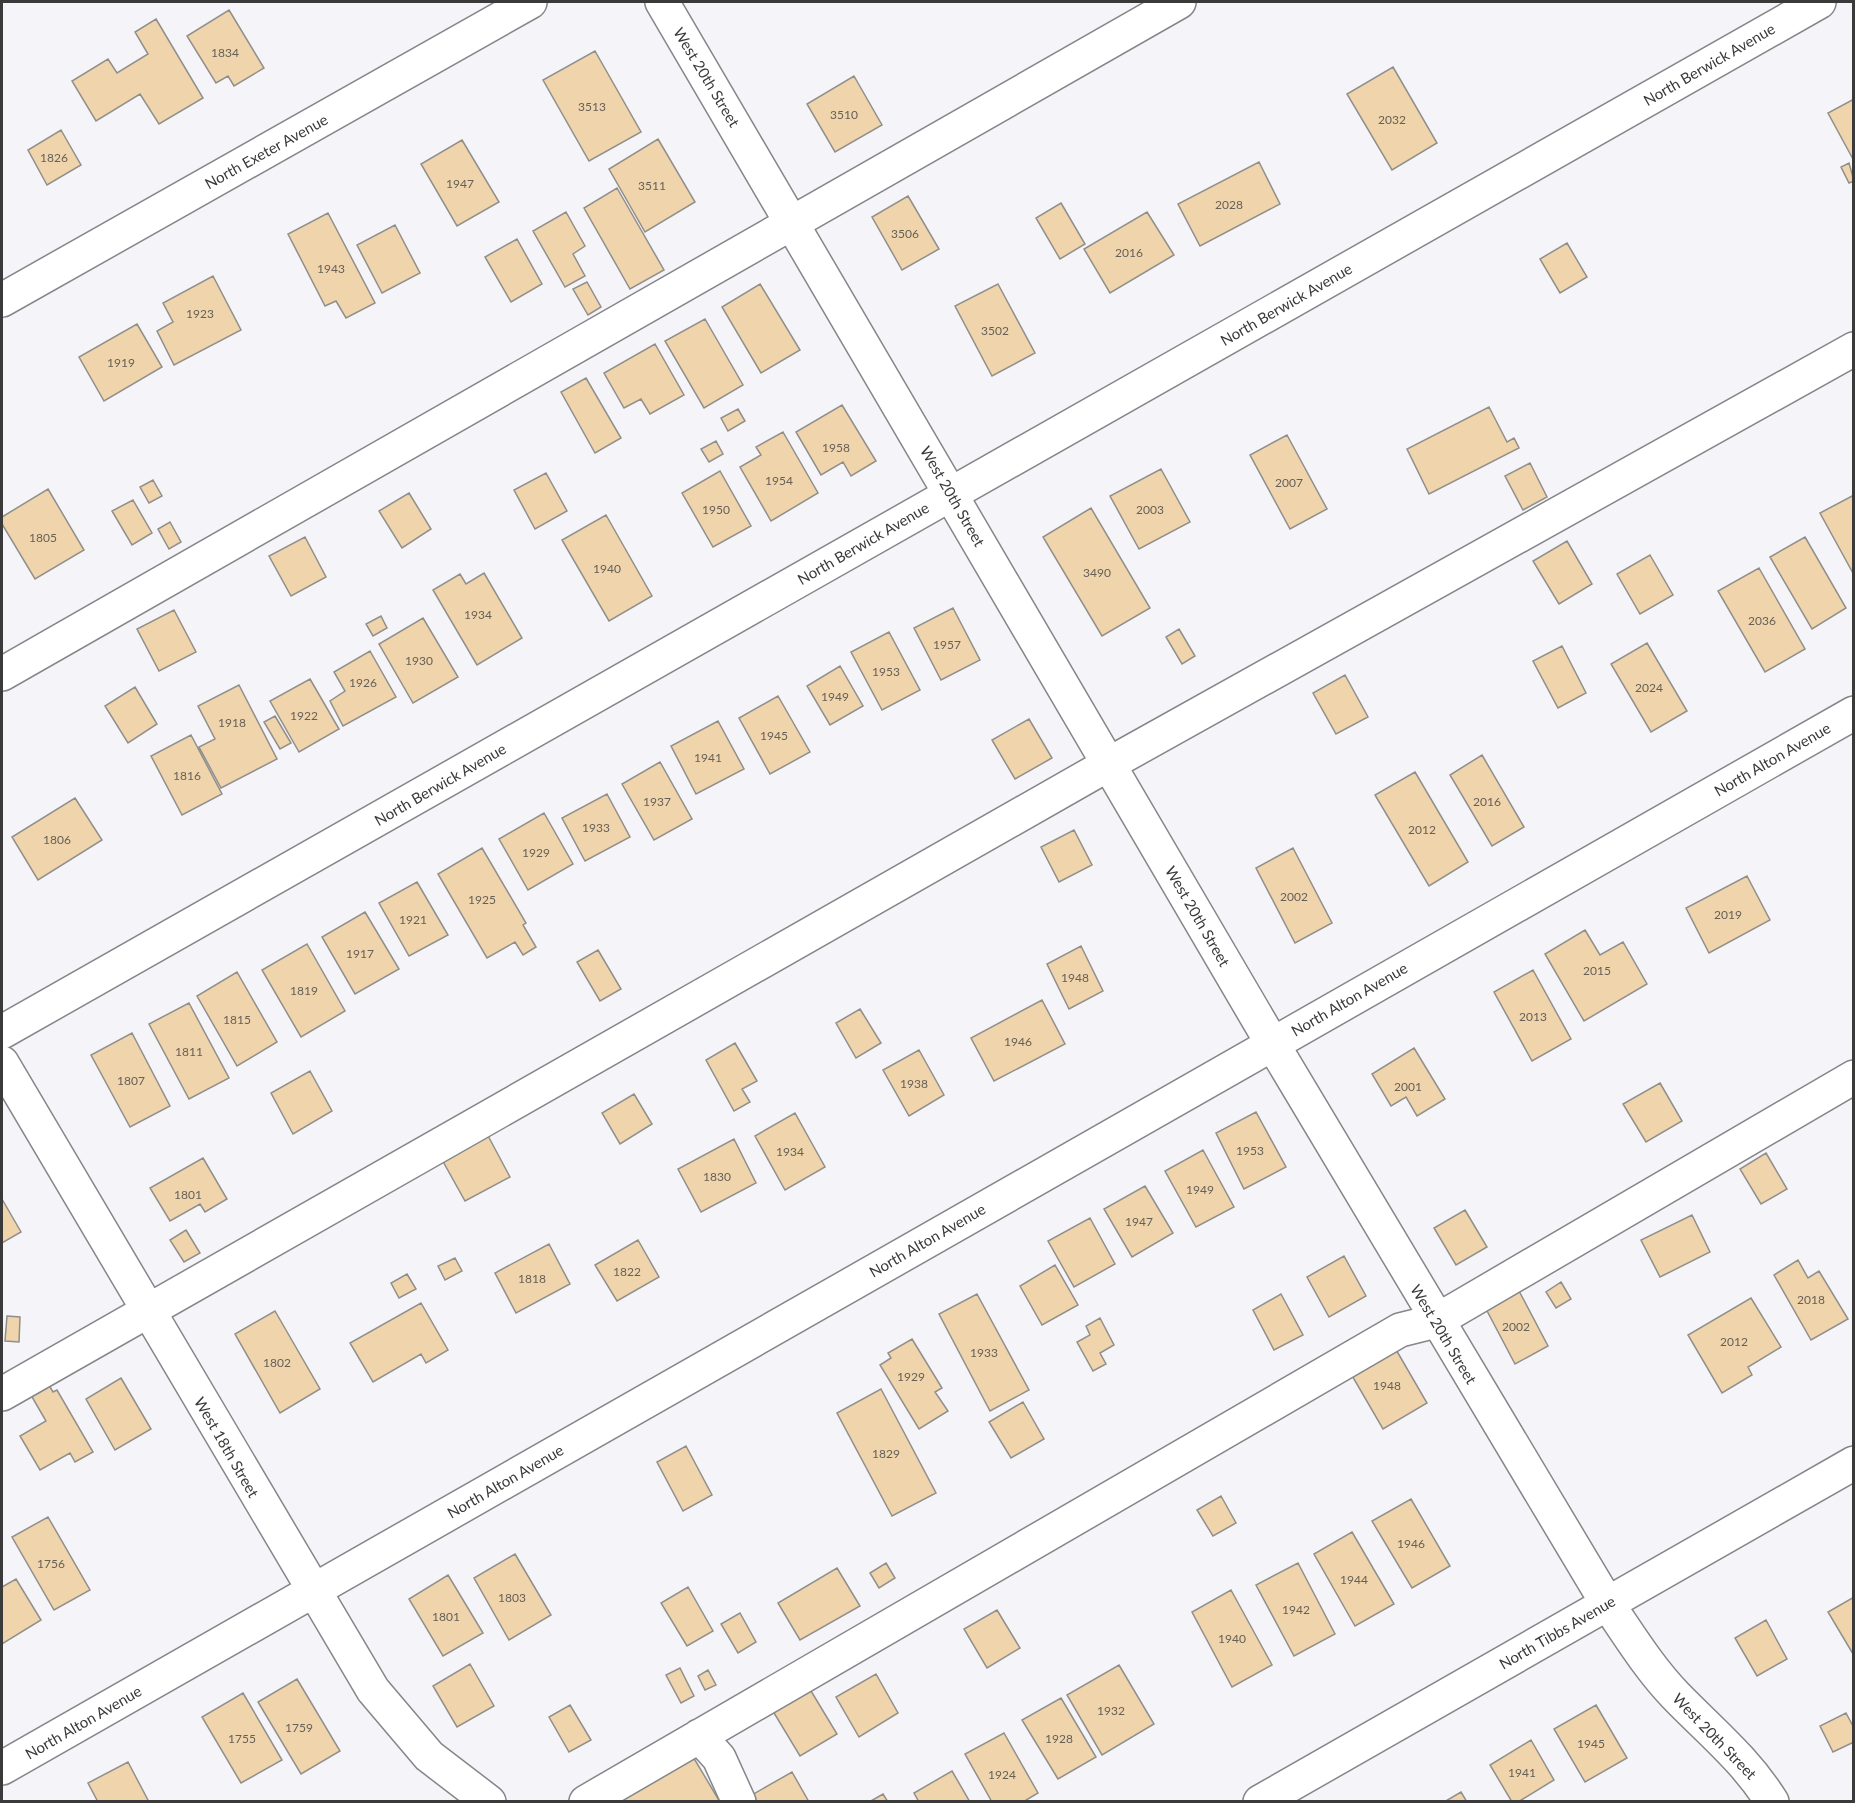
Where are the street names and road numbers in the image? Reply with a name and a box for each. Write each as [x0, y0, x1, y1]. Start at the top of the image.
street label: North Berwick Avenue [1640, 19, 1778, 109]
street label: West 20th Street [670, 24, 744, 131]
street label: North Exeter Avenue [201, 110, 331, 192]
street label: North Berwick Avenue [1217, 259, 1355, 349]
street label: West 20th Street [917, 443, 989, 550]
street label: North Berwick Avenue [794, 498, 932, 588]
street label: North Alton Avenue [1711, 718, 1833, 800]
street label: North Berwick Avenue [371, 739, 509, 829]
street label: West 20th Street [1162, 863, 1234, 970]
street label: North Alton Avenue [1288, 958, 1410, 1040]
street label: North Alton Avenue [866, 1199, 988, 1281]
street label: West 20th Street [1407, 1281, 1481, 1388]
street label: West 18th Street [191, 1394, 263, 1501]
street label: North Alton Avenue [444, 1440, 566, 1522]
street label: North Tibbs Avenue [1496, 1591, 1618, 1673]
street label: North Alton Avenue [22, 1681, 144, 1763]
street label: West 20th Street [1669, 1689, 1761, 1783]

